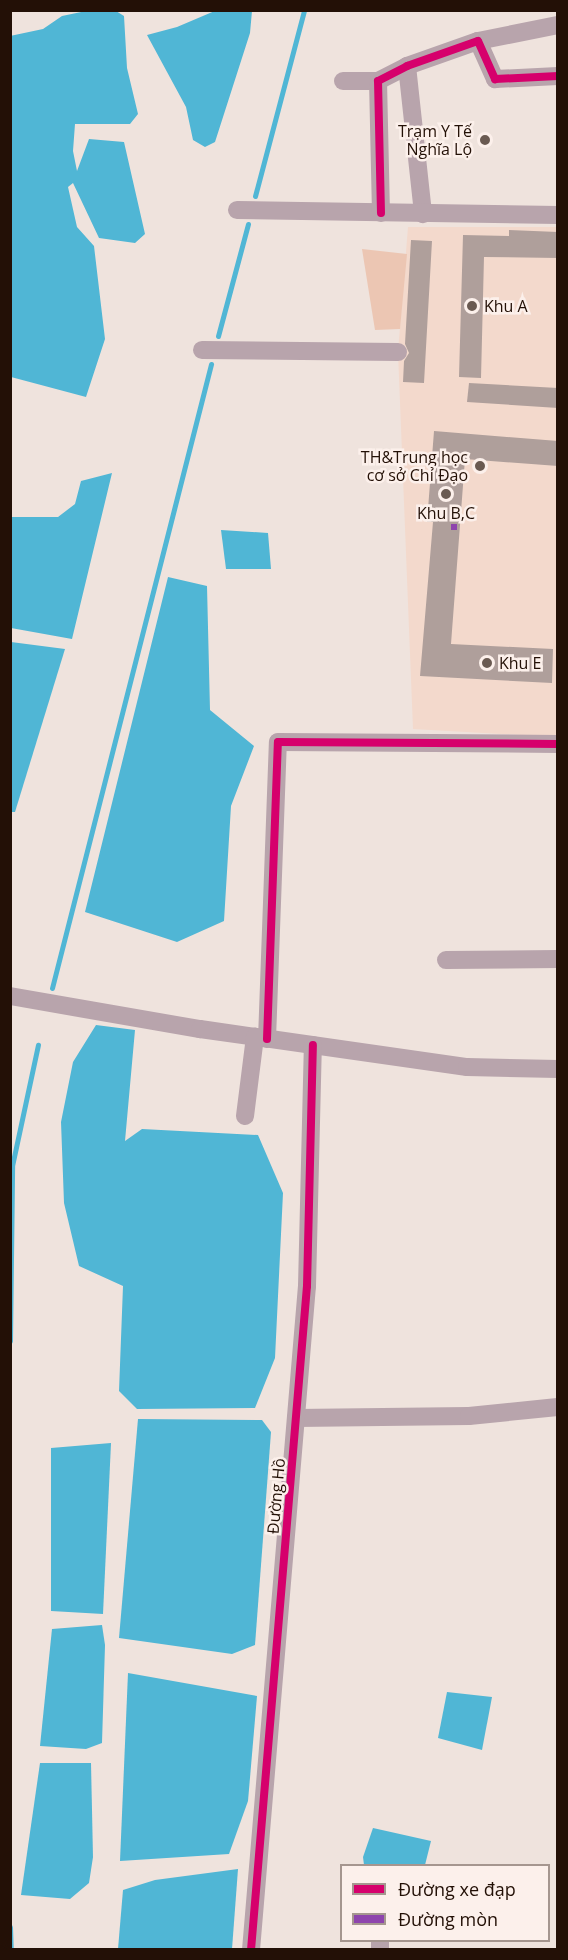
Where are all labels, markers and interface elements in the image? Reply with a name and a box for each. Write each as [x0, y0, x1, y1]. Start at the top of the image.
place label: Trạm Y Tế Nghĩa Lộ [398, 121, 472, 159]
marker: Trạm Y Tế Nghĩa Lộ [476, 131, 494, 149]
place label: Khu A [484, 296, 528, 316]
marker: Khu A [465, 299, 479, 313]
place label: TH&Trung học cơ sở Chỉ Đạo [361, 447, 468, 485]
marker: TH&Trung học cơ sở Chỉ Đạo [473, 459, 487, 473]
marker: Khu B,C [439, 487, 453, 501]
place label: Khu B,C [417, 503, 475, 523]
place label: Khu E [499, 653, 541, 673]
marker: Khu E [480, 656, 494, 670]
street label: Đường Hồ [263, 1457, 289, 1535]
legend [340, 1864, 550, 1942]
text: Đường xe đạp [398, 1877, 516, 1901]
text: Đường mòn [398, 1907, 498, 1931]

